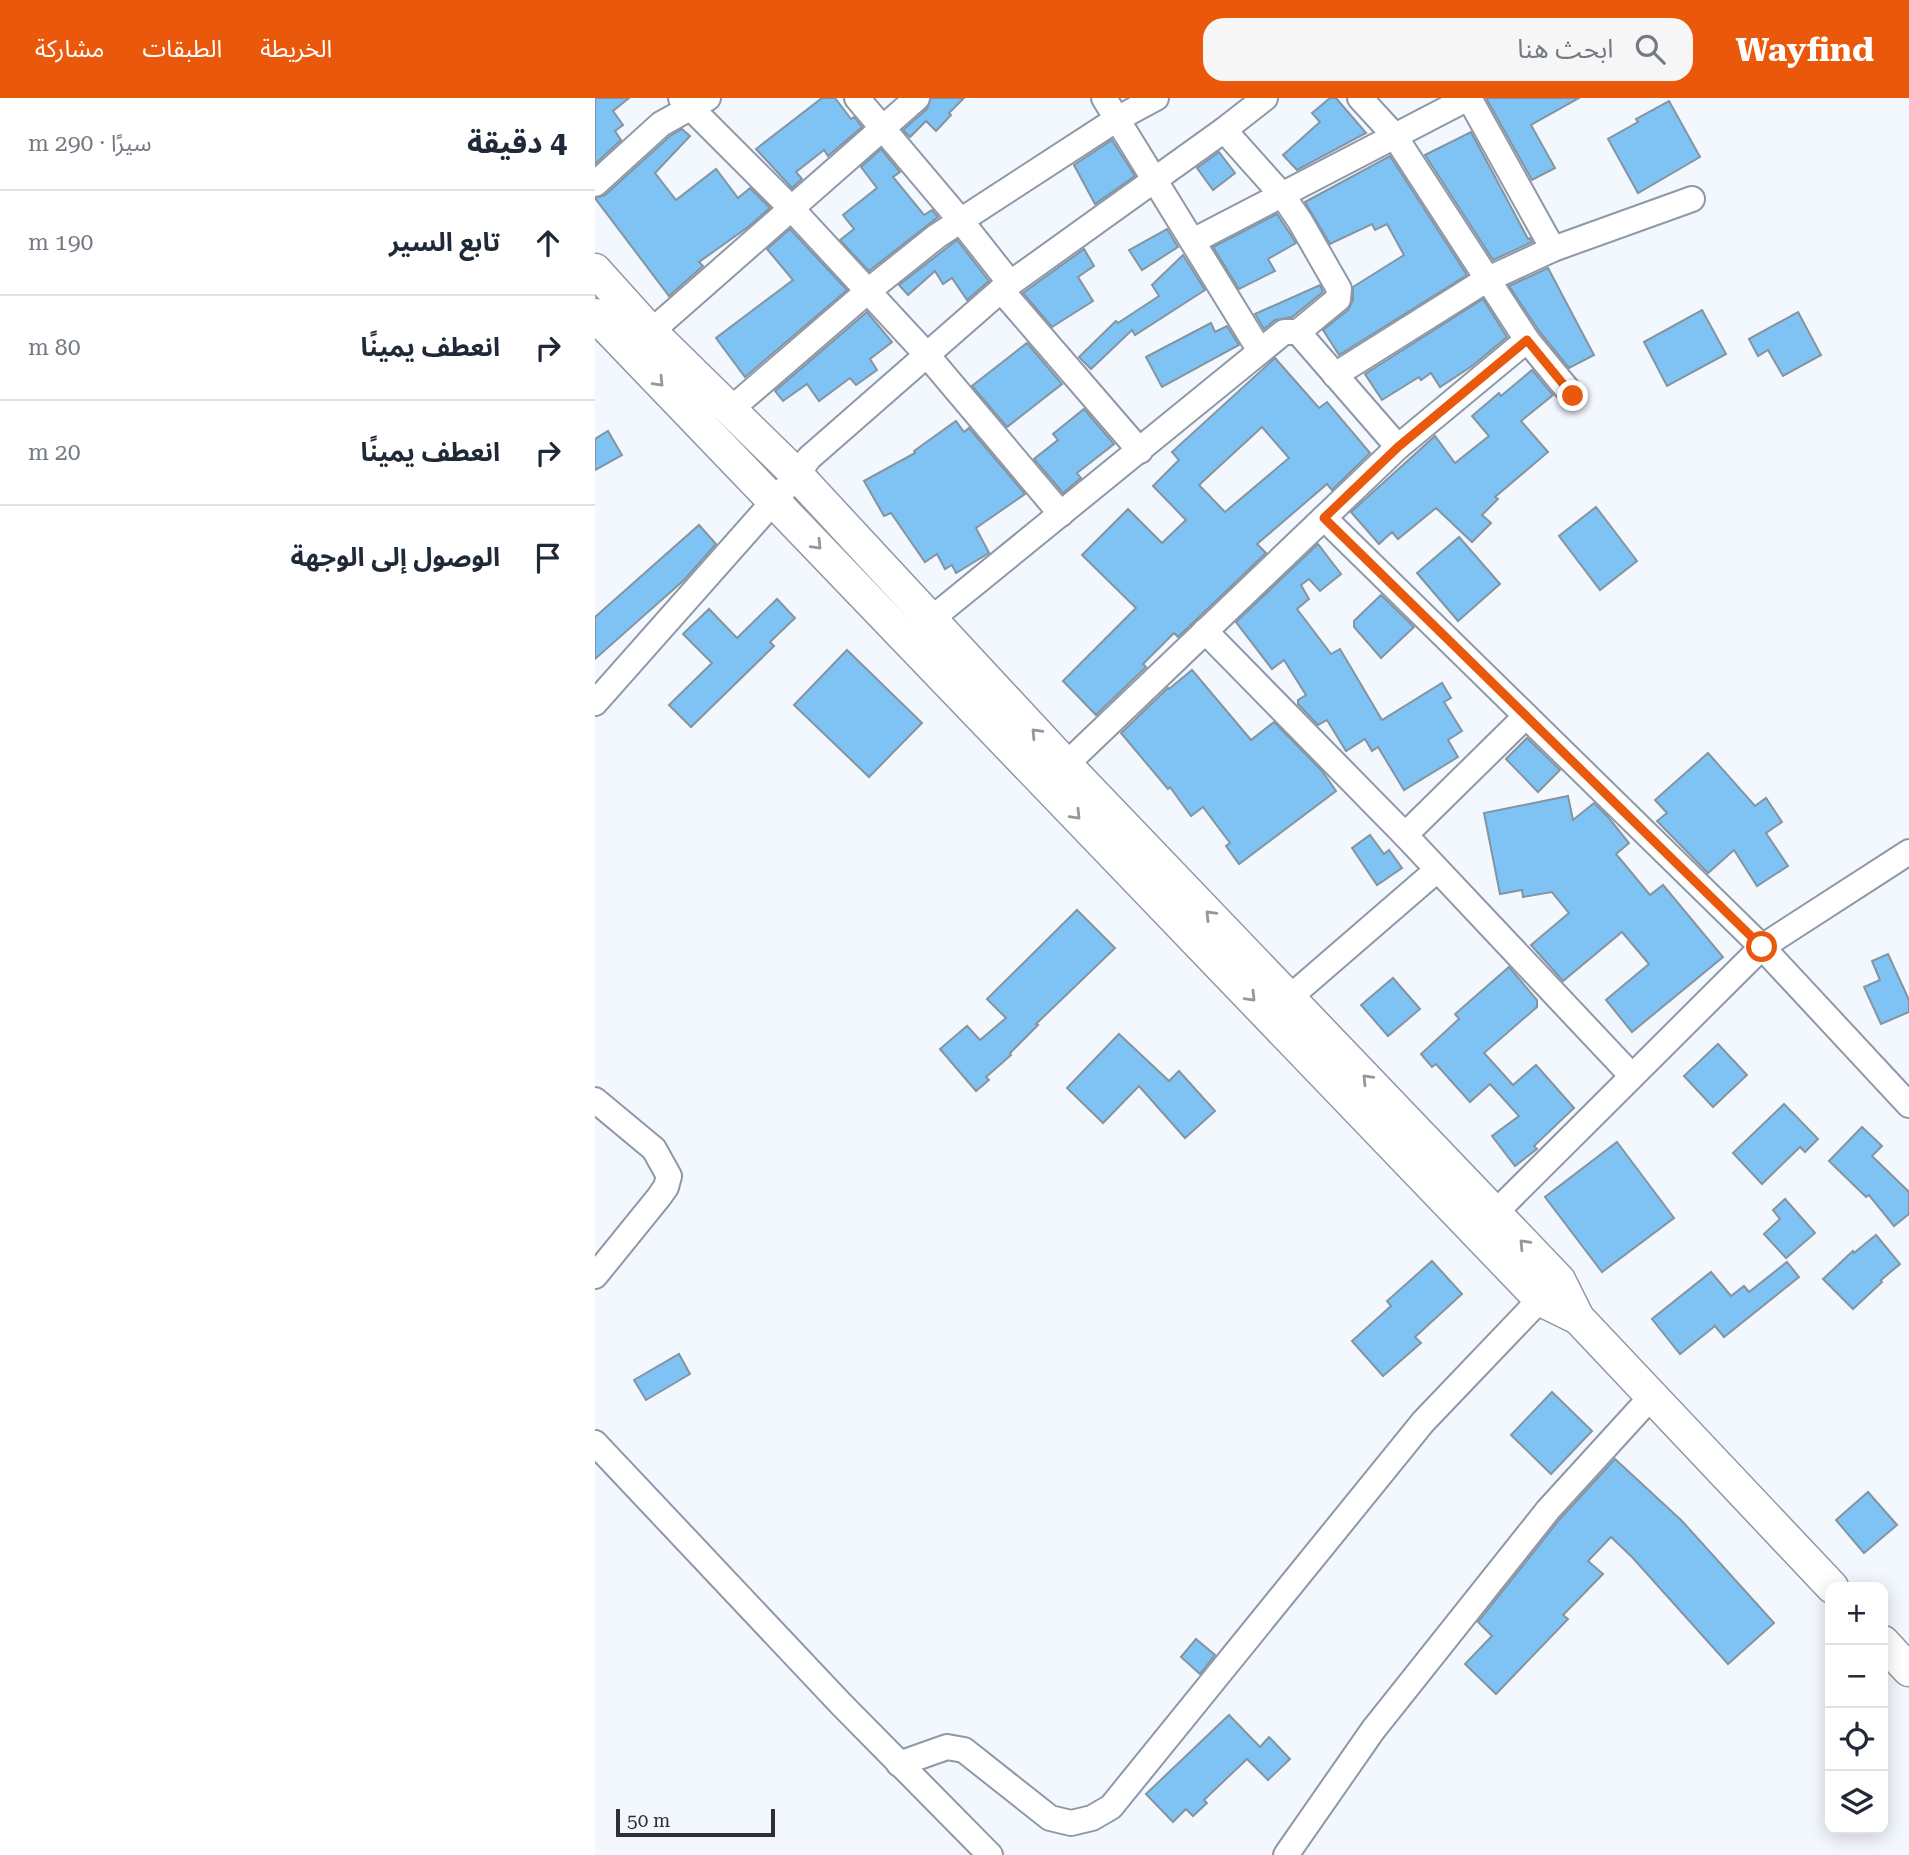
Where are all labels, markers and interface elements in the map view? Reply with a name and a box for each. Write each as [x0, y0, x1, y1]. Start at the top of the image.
search box [1203, 18, 1693, 81]
icon: search [1631, 30, 1669, 68]
text: Wayfind [1735, 30, 1874, 69]
text: ابحث هنا [1517, 34, 1613, 64]
text: مشاركة [35, 35, 104, 63]
text: الطبقات [142, 35, 222, 63]
text: الخريطة [260, 35, 332, 63]
text: 4 دقيقة [467, 125, 567, 160]
text: سيرًا · 290 m [28, 130, 152, 157]
icon: ahead [529, 224, 567, 262]
text: تابع السير [389, 227, 500, 257]
text: 190 m [28, 229, 93, 256]
icon: right [529, 329, 567, 367]
text: انعطف يمينًا [360, 332, 500, 362]
text: 80 m [28, 334, 81, 361]
one-way arrow [650, 374, 663, 387]
route end [1557, 380, 1588, 411]
icon: right [529, 434, 567, 472]
text: انعطف يمينًا [360, 437, 500, 467]
text: 20 m [28, 439, 81, 466]
one-way arrow [809, 537, 822, 550]
icon: arrive [529, 539, 567, 577]
text: الوصول إلى الوجهة [291, 542, 500, 572]
one-way arrow [1031, 728, 1044, 741]
one-way arrow [1068, 807, 1081, 820]
one-way arrow [1205, 910, 1218, 923]
route start [1746, 931, 1777, 962]
one-way arrow [1242, 989, 1255, 1002]
one-way arrow [1362, 1074, 1375, 1087]
one-way arrow [1520, 1239, 1533, 1252]
map controls [1825, 1582, 1888, 1834]
button: + [1825, 1582, 1888, 1645]
button: − [1825, 1645, 1888, 1708]
button: locate [1825, 1708, 1888, 1771]
button: layers [1825, 1771, 1888, 1834]
scale bar [616, 1806, 775, 1838]
text: 50 m [627, 1809, 670, 1832]

